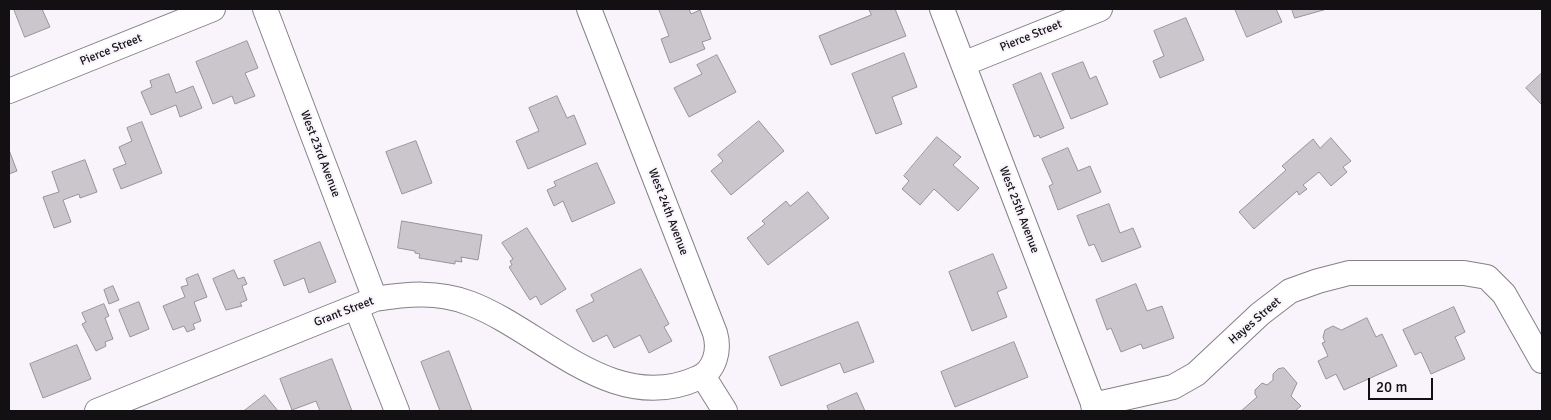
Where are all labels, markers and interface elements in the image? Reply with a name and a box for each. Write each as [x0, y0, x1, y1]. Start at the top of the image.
street label: Pierce Street [998, 17, 1064, 55]
street label: Pierce Street [78, 31, 144, 69]
street label: West 23rd Avenue [297, 109, 343, 199]
street label: West 25th Avenue [996, 165, 1042, 255]
street label: West 24th Avenue [645, 167, 691, 257]
street label: Grant Street [312, 294, 376, 330]
street label: Hayes Street [1226, 294, 1284, 348]
scale bar [1371, 368, 1436, 400]
text: 20 m [1376, 378, 1407, 396]

